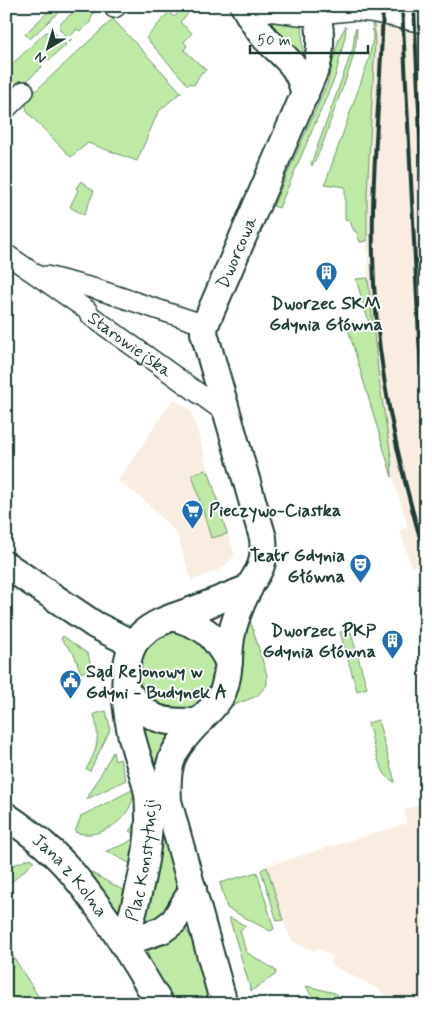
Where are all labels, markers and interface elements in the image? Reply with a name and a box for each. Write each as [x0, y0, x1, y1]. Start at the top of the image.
north arrow [22, 22, 72, 72]
scale bar [250, 22, 367, 54]
text: 50 m [257, 31, 291, 51]
text: N [31, 47, 50, 67]
street label: Dworcowa [211, 212, 264, 292]
building icon: Dworzec SKM Gdynia Główna [314, 261, 338, 292]
place label: Dworzec SKM Gdynia Główna [269, 292, 383, 337]
street label: Starowiejska [83, 306, 177, 384]
supermarket icon: Pieczywo-Ciastka [181, 498, 205, 529]
place label: Pieczywo-Ciastka [209, 499, 341, 523]
place label: Teatr Gdynia Główna [250, 544, 345, 589]
theatre icon: Teatr Gdynia Główna [349, 553, 373, 584]
place label: Dworzec PKP Gdynia Główna [262, 619, 377, 664]
building icon: Dworzec PKP Gdynia Główna [380, 628, 404, 659]
place label: Sąd Rejonowy w Gdyni - Budynek A [86, 660, 227, 705]
public building icon: Sąd Rejonowy w Gdyni - Budynek A [58, 669, 82, 700]
street label: Plac Konstytucji [120, 798, 162, 924]
street label: Jana z Kolna [27, 829, 113, 922]

